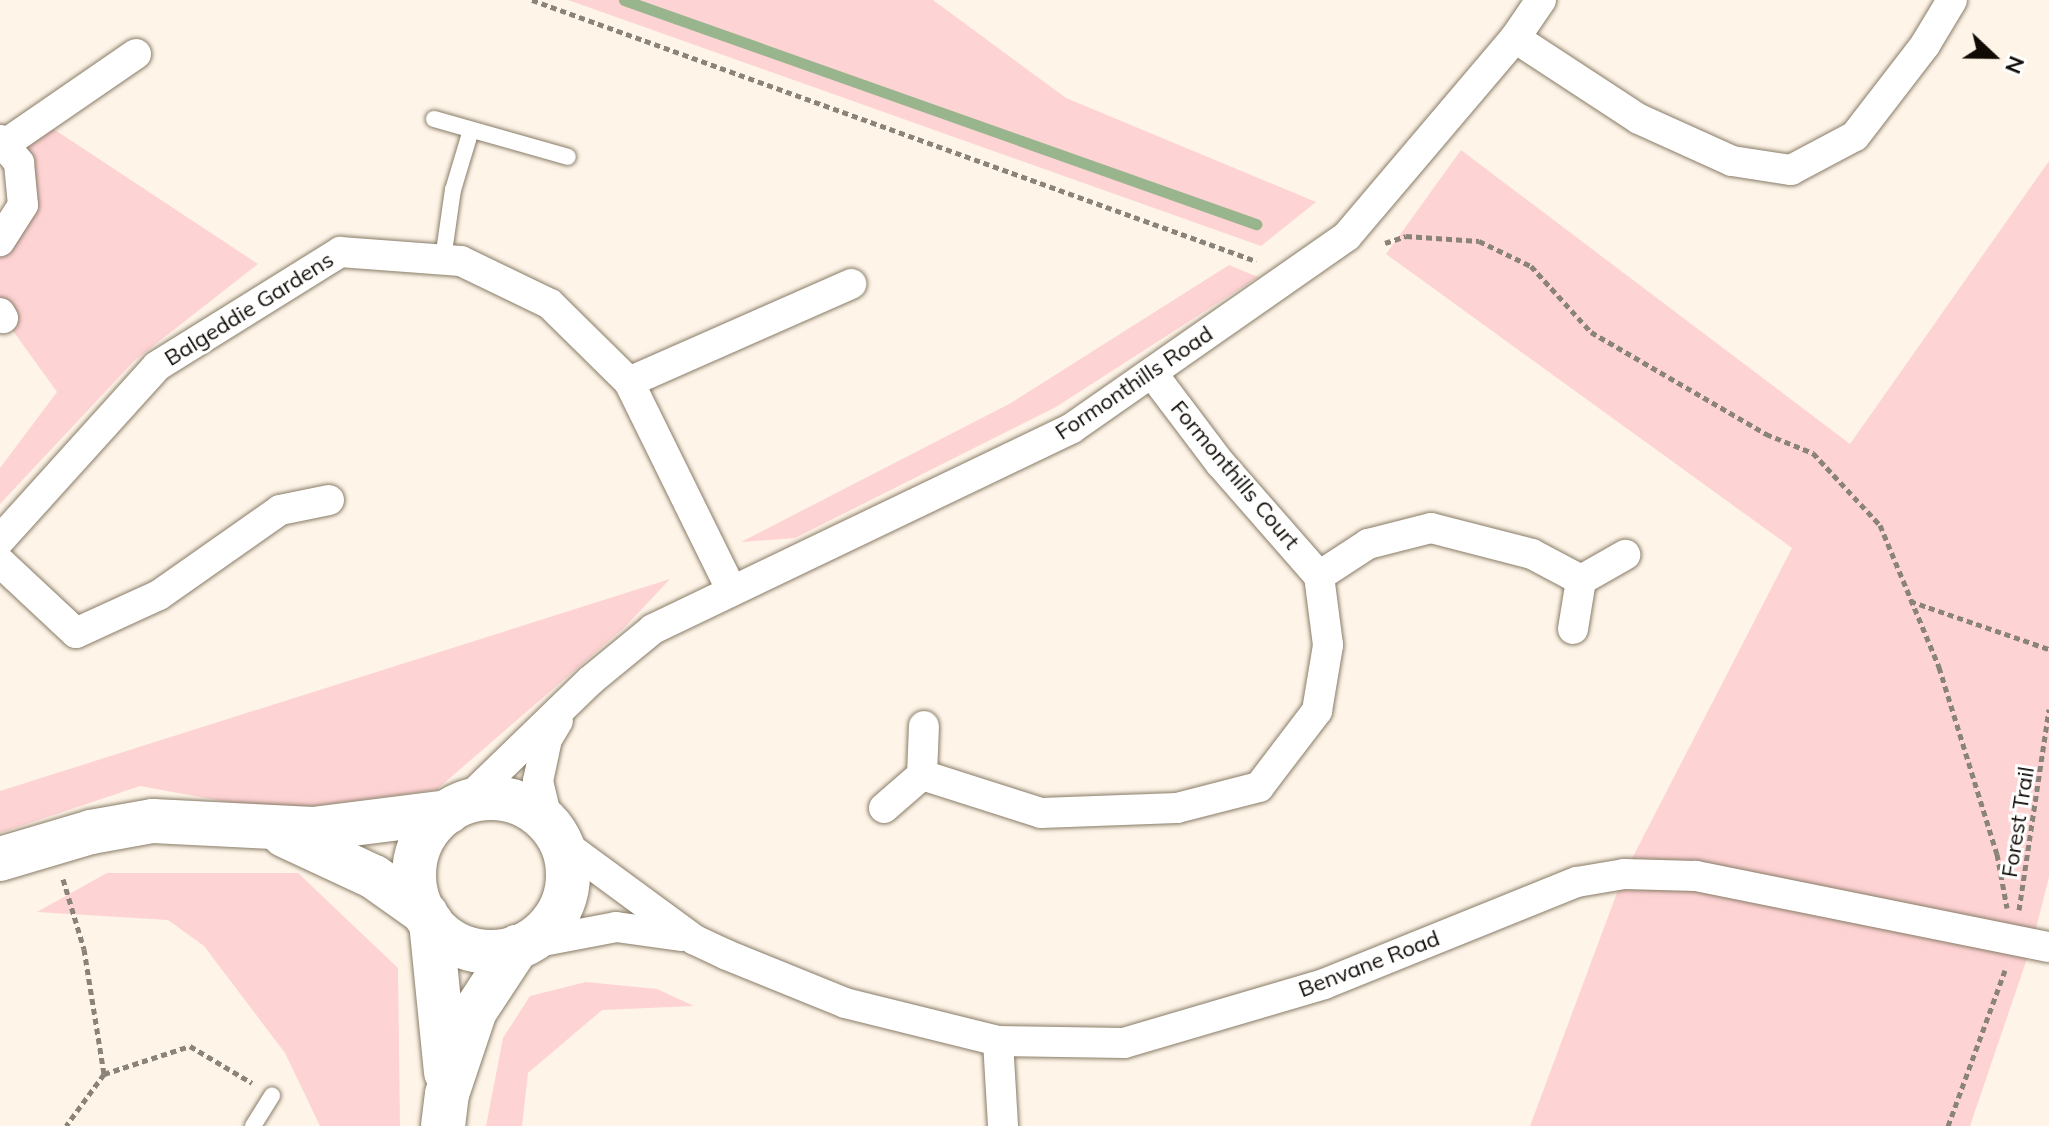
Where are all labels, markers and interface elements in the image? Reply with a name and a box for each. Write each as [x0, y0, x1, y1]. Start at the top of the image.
north arrow [1953, 16, 2033, 96]
text: N [1999, 52, 2031, 78]
street label: Balgeddie Gardens [160, 246, 338, 372]
street label: Formonthills Road [1050, 321, 1218, 445]
street label: Formonthills Court [1165, 395, 1305, 555]
street label: Forest Trail [1996, 765, 2040, 879]
street label: Benvane Road [1295, 925, 1443, 1003]

